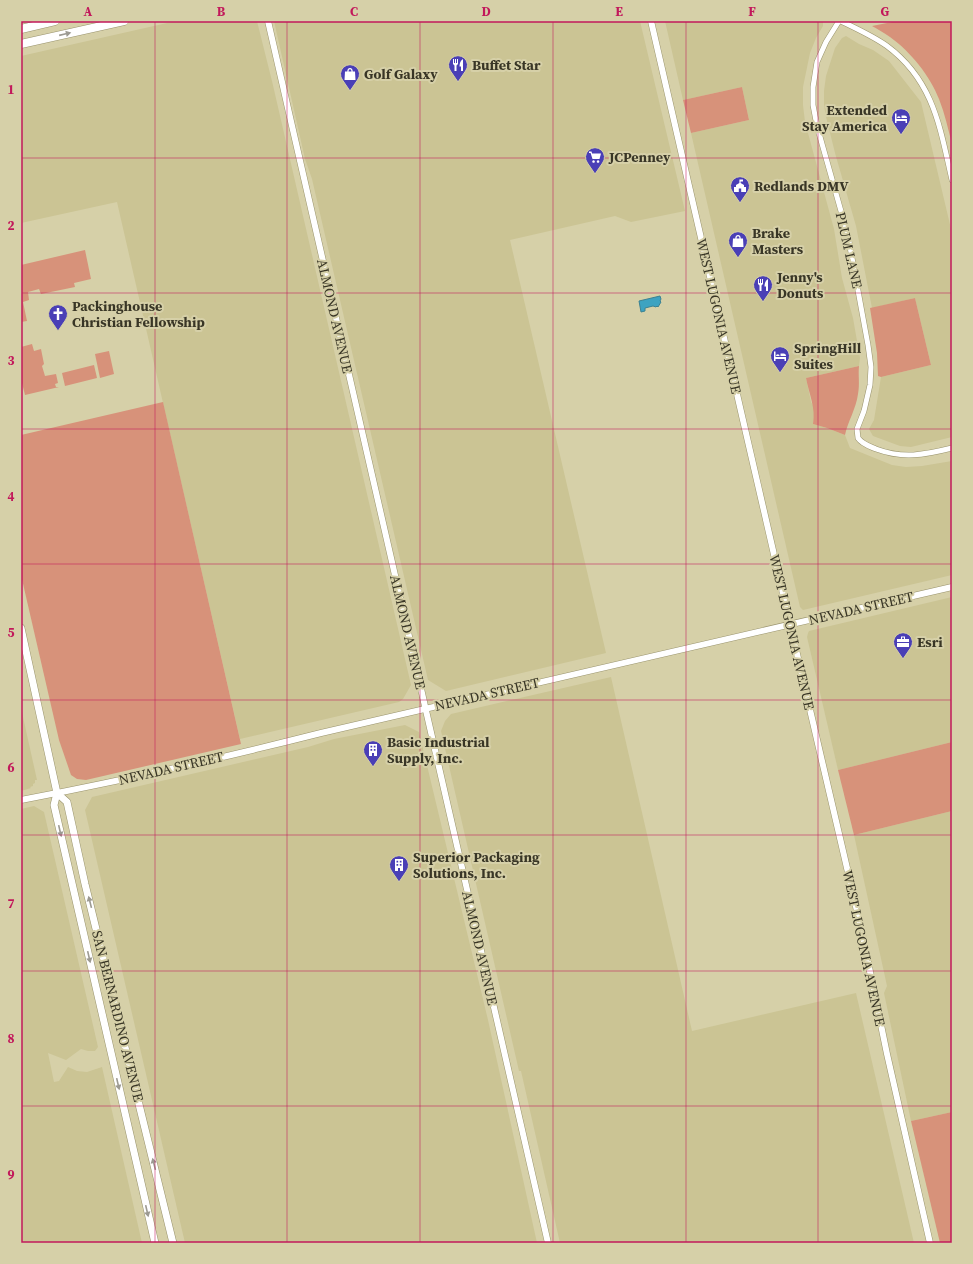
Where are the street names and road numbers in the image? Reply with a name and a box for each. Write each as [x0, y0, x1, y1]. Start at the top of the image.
street label: PLUM LANE [831, 210, 867, 290]
street label: WEST LUGONIA AVENUE [691, 236, 747, 396]
street label: ALMOND AVENUE [312, 257, 358, 375]
street label: WEST LUGONIA AVENUE [764, 552, 820, 712]
street label: ALMOND AVENUE [385, 573, 431, 691]
street label: NEVADA STREET [807, 586, 916, 630]
street label: NEVADA STREET [433, 672, 542, 716]
street label: NEVADA STREET [117, 746, 226, 790]
street label: WEST LUGONIA AVENUE [838, 868, 890, 1028]
street label: ALMOND AVENUE [457, 889, 503, 1007]
street label: SAN BERNARDINO AVENUE [87, 928, 149, 1104]

